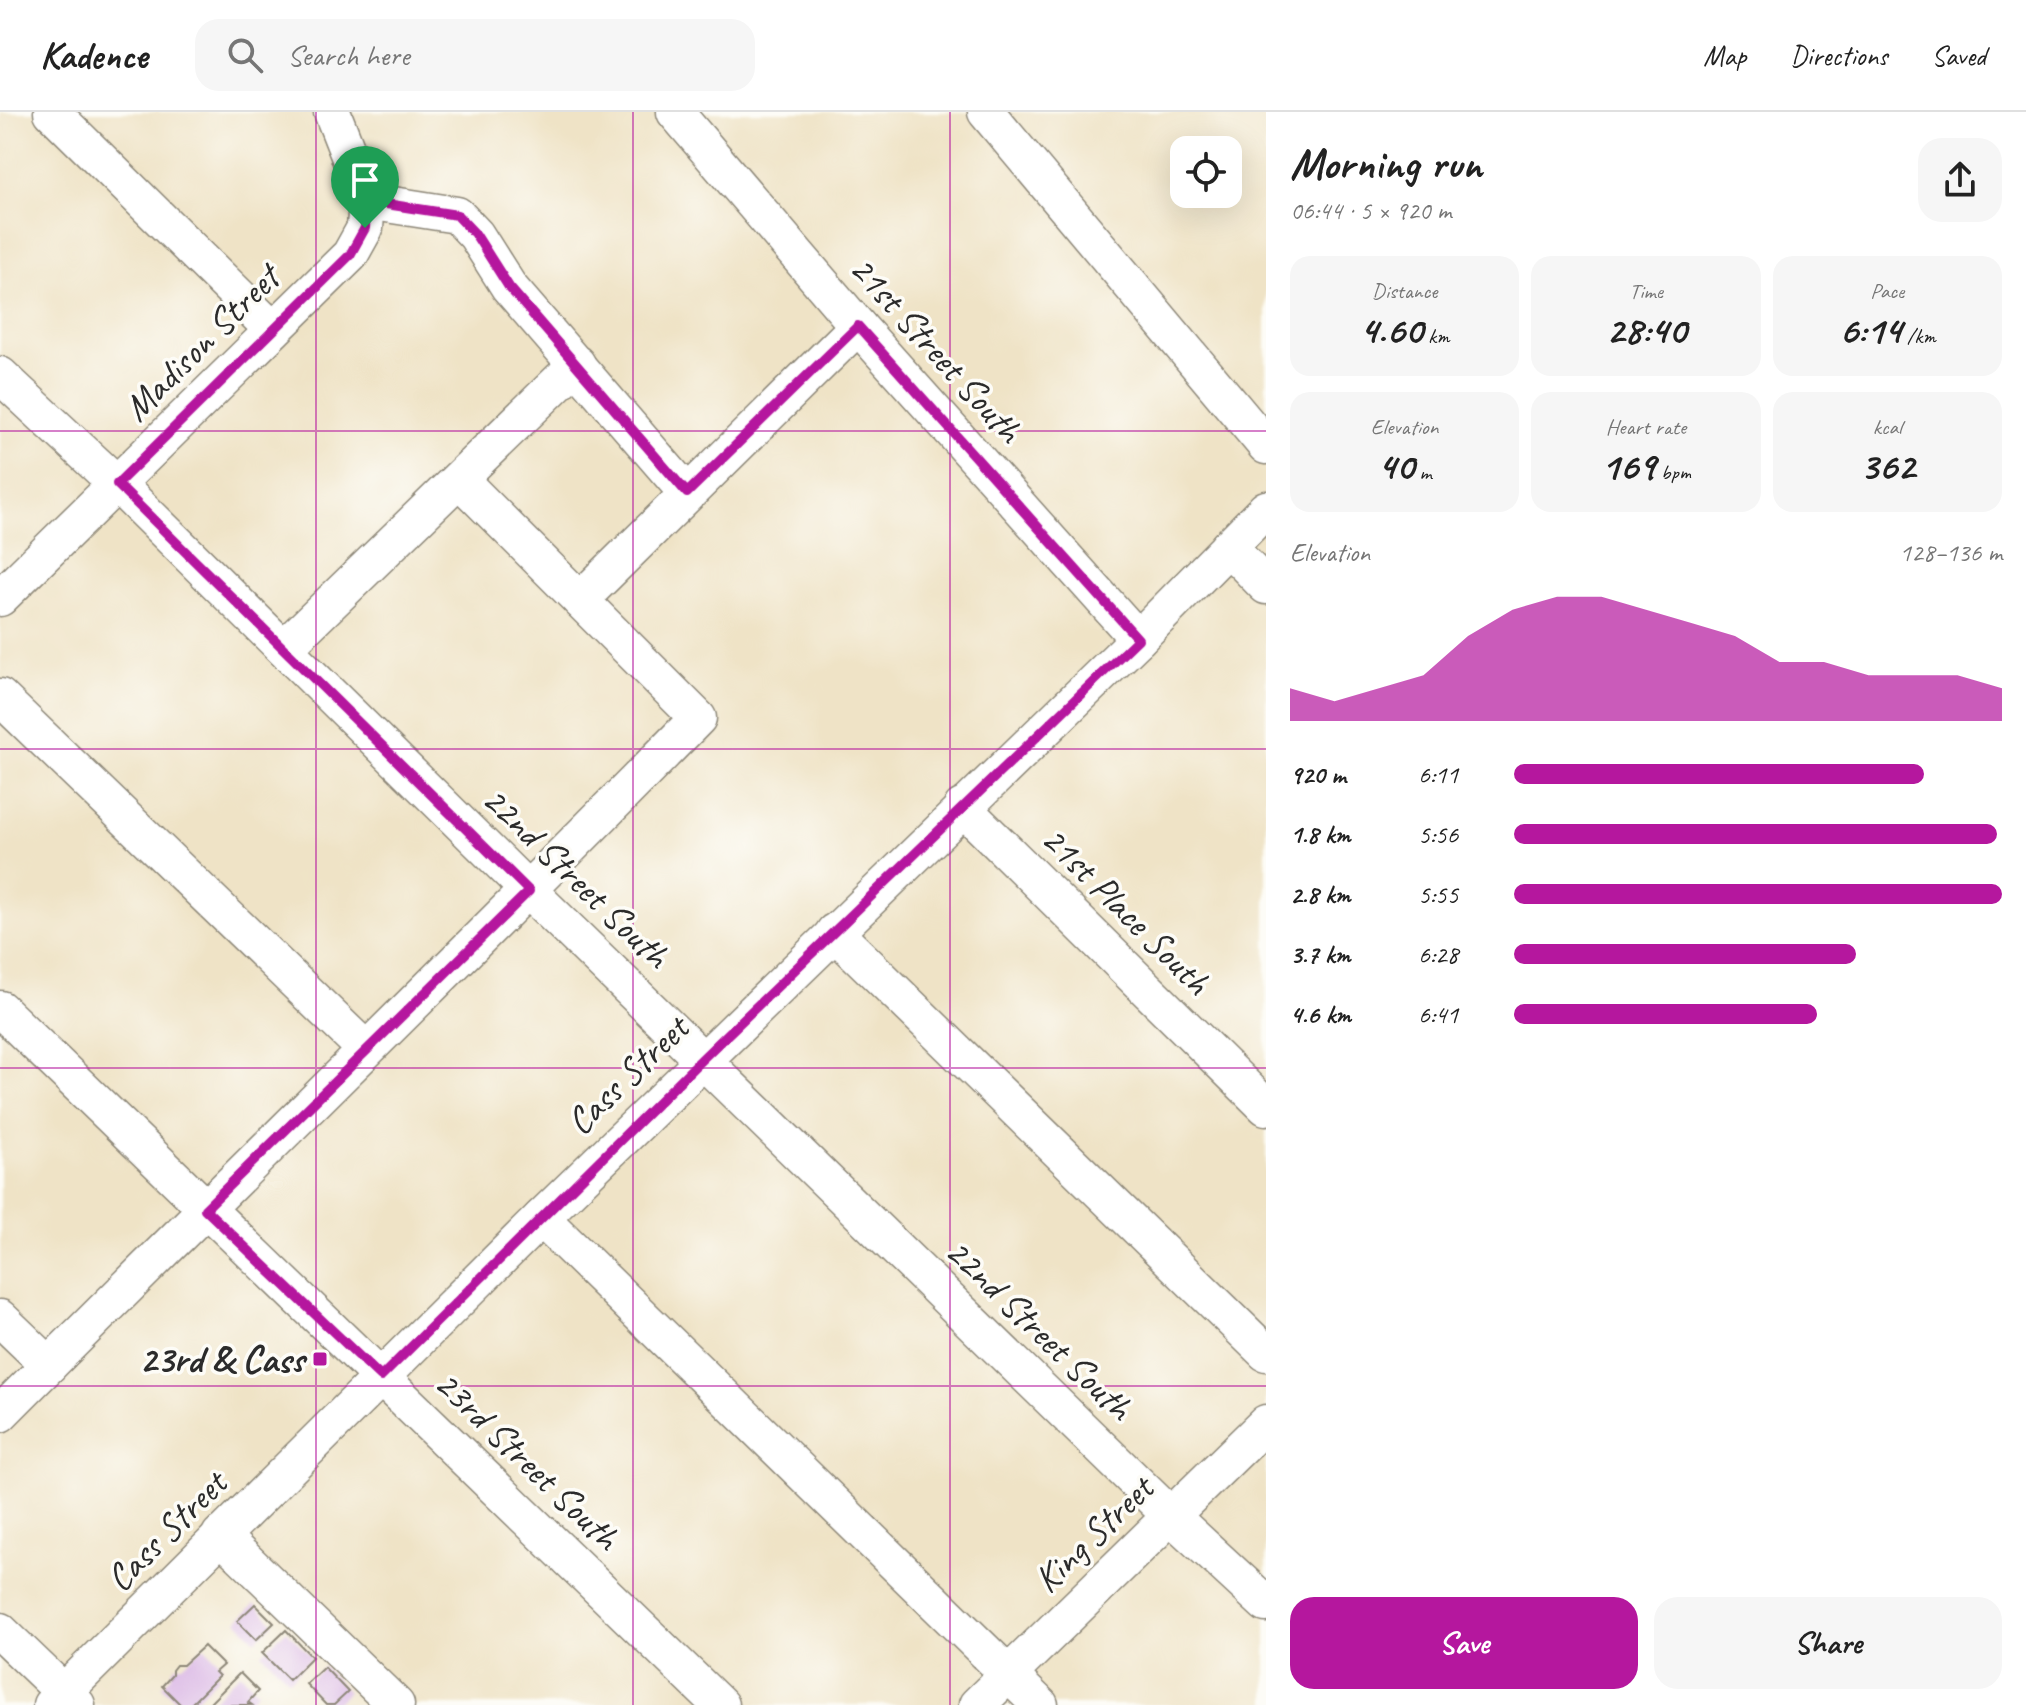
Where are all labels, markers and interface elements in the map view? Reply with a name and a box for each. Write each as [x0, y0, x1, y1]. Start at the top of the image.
search box [195, 19, 755, 91]
text: Kadence [40, 32, 147, 79]
icon: search [223, 33, 267, 77]
text: Search here [287, 36, 410, 74]
text: Map [1703, 38, 1746, 73]
text: Directions [1790, 38, 1888, 73]
text: Saved [1932, 38, 1986, 73]
map controls [1170, 136, 1242, 208]
button: locate [1170, 136, 1242, 208]
text: Morning run [1290, 136, 1482, 191]
button: share [1918, 138, 2002, 222]
pin [331, 146, 399, 228]
icon: arrive [343, 158, 387, 202]
text: 06:44 · 5 × 920 m [1290, 194, 1451, 227]
street label: 21st Street South [839, 245, 1034, 454]
street label: Madison Street [113, 251, 293, 431]
text: Distance [1372, 277, 1437, 305]
text: Time [1629, 277, 1663, 305]
text: Pace [1870, 277, 1904, 305]
text: 4.60 [1360, 305, 1423, 355]
text: 28:40 [1606, 305, 1686, 355]
text: 6:14 [1839, 305, 1902, 355]
text: km [1423, 322, 1449, 350]
text: /km [1902, 322, 1936, 350]
text: Elevation [1371, 413, 1439, 441]
text: Heart rate [1606, 413, 1686, 441]
text: kcal [1873, 413, 1902, 441]
text: 40 [1378, 441, 1414, 491]
text: 169 [1601, 441, 1655, 491]
text: 362 [1860, 441, 1915, 491]
text: m [1414, 458, 1431, 486]
text: bpm [1655, 458, 1691, 486]
text: Elevation [1290, 536, 1370, 569]
text: 128–136 m [1899, 536, 2002, 569]
text: 920 m [1290, 758, 1346, 791]
text: 6:11 [1418, 758, 1458, 791]
street label: 22nd Street South [472, 776, 681, 980]
street label: 21st Place South [1031, 815, 1221, 1005]
text: 1.8 km [1290, 818, 1350, 851]
text: 5:56 [1418, 818, 1458, 851]
text: 2.8 km [1290, 878, 1350, 911]
text: 5:55 [1418, 878, 1458, 911]
text: 3.7 km [1290, 938, 1350, 971]
text: 6:28 [1418, 938, 1458, 971]
text: 4.6 km [1290, 998, 1351, 1031]
text: 6:41 [1418, 998, 1458, 1031]
street label: Cass Street [556, 1003, 700, 1145]
street label: 22nd Street South [935, 1228, 1144, 1432]
place label: 23rd & Cass [139, 1336, 308, 1383]
marker: 23rd & Cass [311, 1350, 329, 1368]
street label: 23rd Street South [425, 1360, 631, 1562]
street label: Cass Street [96, 1458, 239, 1601]
street label: King Street [1023, 1463, 1165, 1602]
button: Save [1290, 1597, 1638, 1689]
button: Share [1654, 1597, 2002, 1689]

